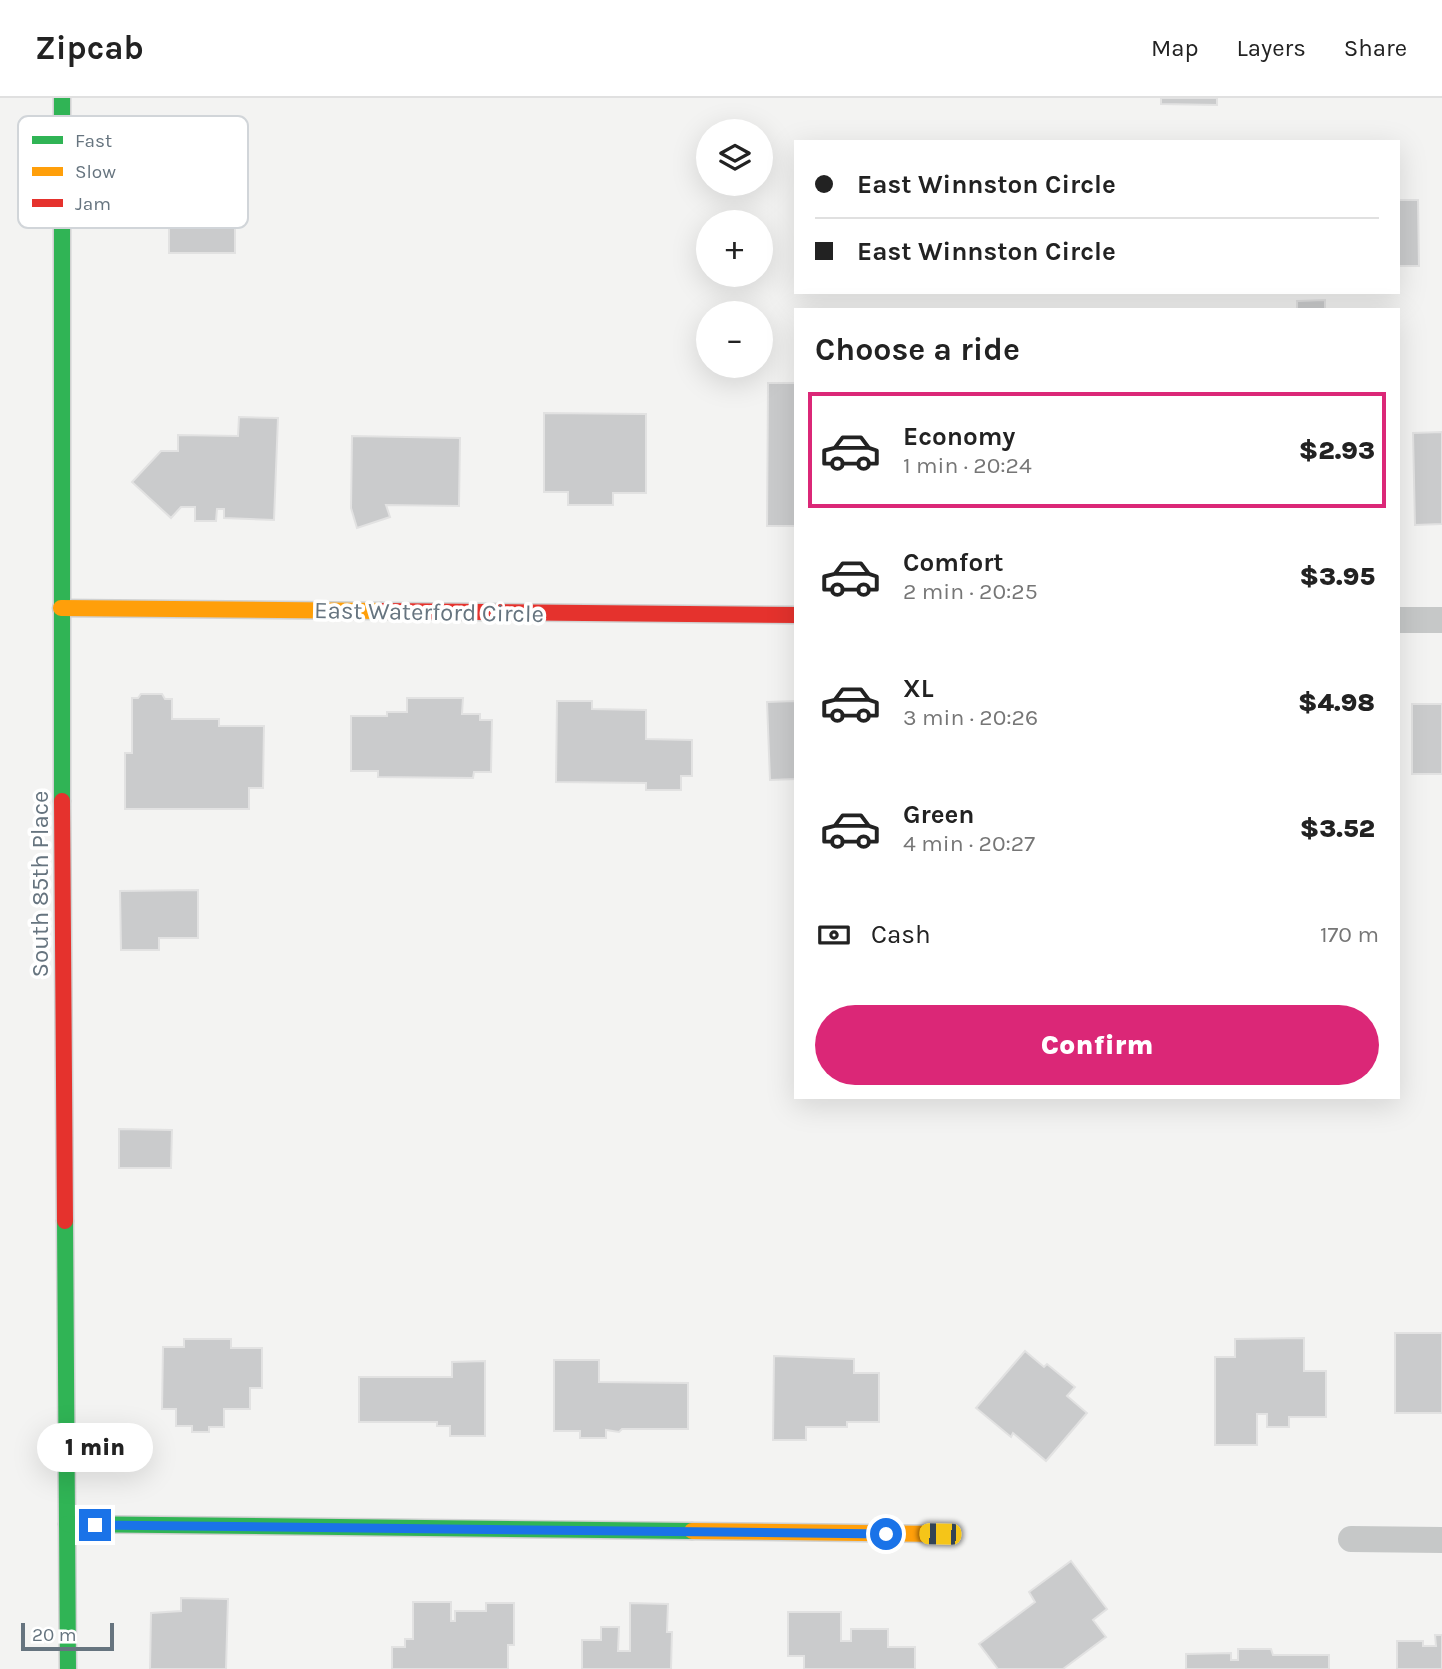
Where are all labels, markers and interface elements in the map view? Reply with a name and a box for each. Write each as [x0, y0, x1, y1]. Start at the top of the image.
text: Zipcab [35, 29, 144, 67]
text: Map [1151, 34, 1199, 62]
text: Layers [1237, 34, 1306, 62]
text: Share [1344, 34, 1407, 62]
legend [18, 116, 248, 228]
map controls [696, 119, 773, 378]
button: layers [696, 119, 773, 196]
text: Fast [75, 130, 112, 152]
text: Slow [75, 161, 116, 183]
text: East Winnston Circle [857, 169, 1116, 200]
text: Jam [75, 193, 111, 215]
button: + [696, 210, 773, 287]
text: East Winnston Circle [857, 236, 1116, 267]
button: − [696, 301, 773, 378]
text: Choose a ride [815, 331, 1020, 368]
icon: car [819, 419, 882, 482]
text: Economy [903, 421, 1015, 452]
text: $2.93 [1299, 435, 1375, 466]
text: 1 min · 20:24 [903, 452, 1032, 479]
icon: car [819, 545, 882, 608]
text: Comfort [903, 547, 1004, 578]
text: $3.95 [1300, 561, 1375, 592]
text: 2 min · 20:25 [903, 578, 1038, 605]
street label: East Waterford Circle [314, 596, 544, 628]
icon: car [819, 671, 882, 734]
text: XL [903, 673, 934, 704]
text: $4.98 [1298, 687, 1375, 718]
text: 3 min · 20:26 [903, 704, 1038, 731]
street label: South 85th Place [26, 791, 54, 977]
icon: car [819, 797, 882, 860]
text: Green [903, 799, 975, 830]
text: $3.52 [1300, 813, 1375, 844]
text: 4 min · 20:27 [903, 830, 1035, 857]
icon: cash [815, 916, 853, 954]
text: Cash [871, 919, 931, 950]
text: 170 m [1320, 921, 1379, 948]
button: Confirm [815, 1005, 1379, 1085]
callout: 1 min [37, 1424, 153, 1472]
text: 1 min [65, 1434, 125, 1461]
route end [79, 1509, 111, 1541]
route start [870, 1518, 902, 1550]
car [919, 1523, 962, 1545]
scale bar [21, 1620, 114, 1652]
text: 20 m [32, 1624, 77, 1646]

